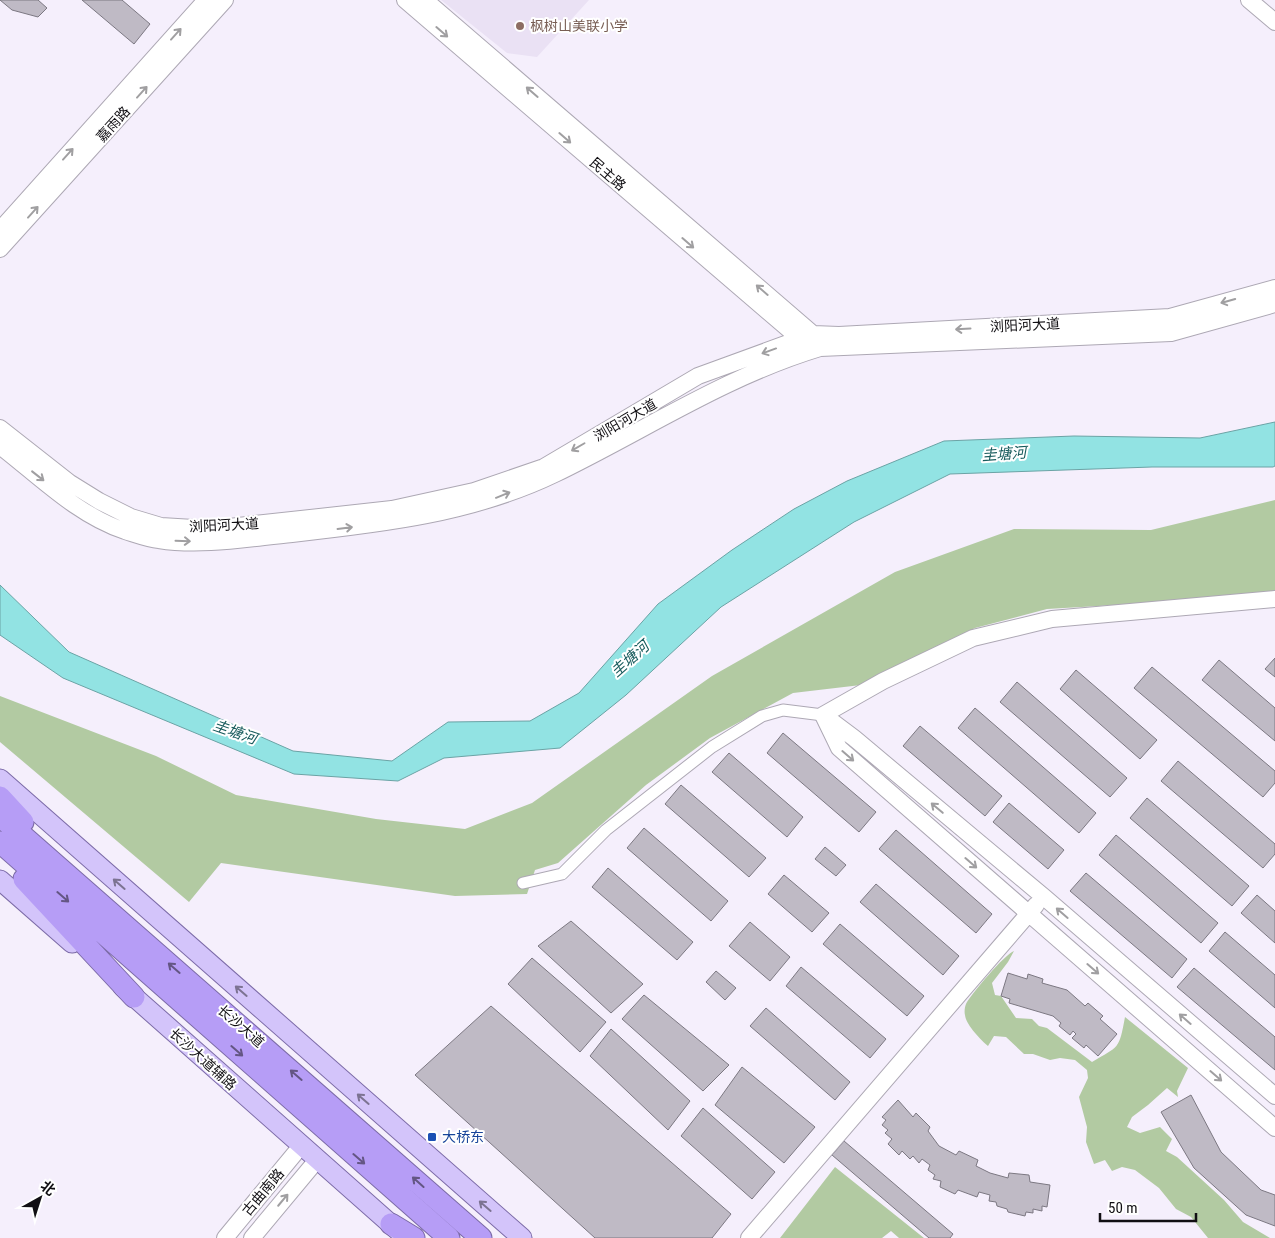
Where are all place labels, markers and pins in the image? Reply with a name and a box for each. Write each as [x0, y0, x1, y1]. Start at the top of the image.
place label: 枫树山美联小学 [530, 18, 628, 34]
marker: 枫树山美联小学 [514, 20, 526, 32]
place label: 大桥东 [442, 1129, 484, 1145]
marker: 大桥东 [426, 1131, 438, 1143]

